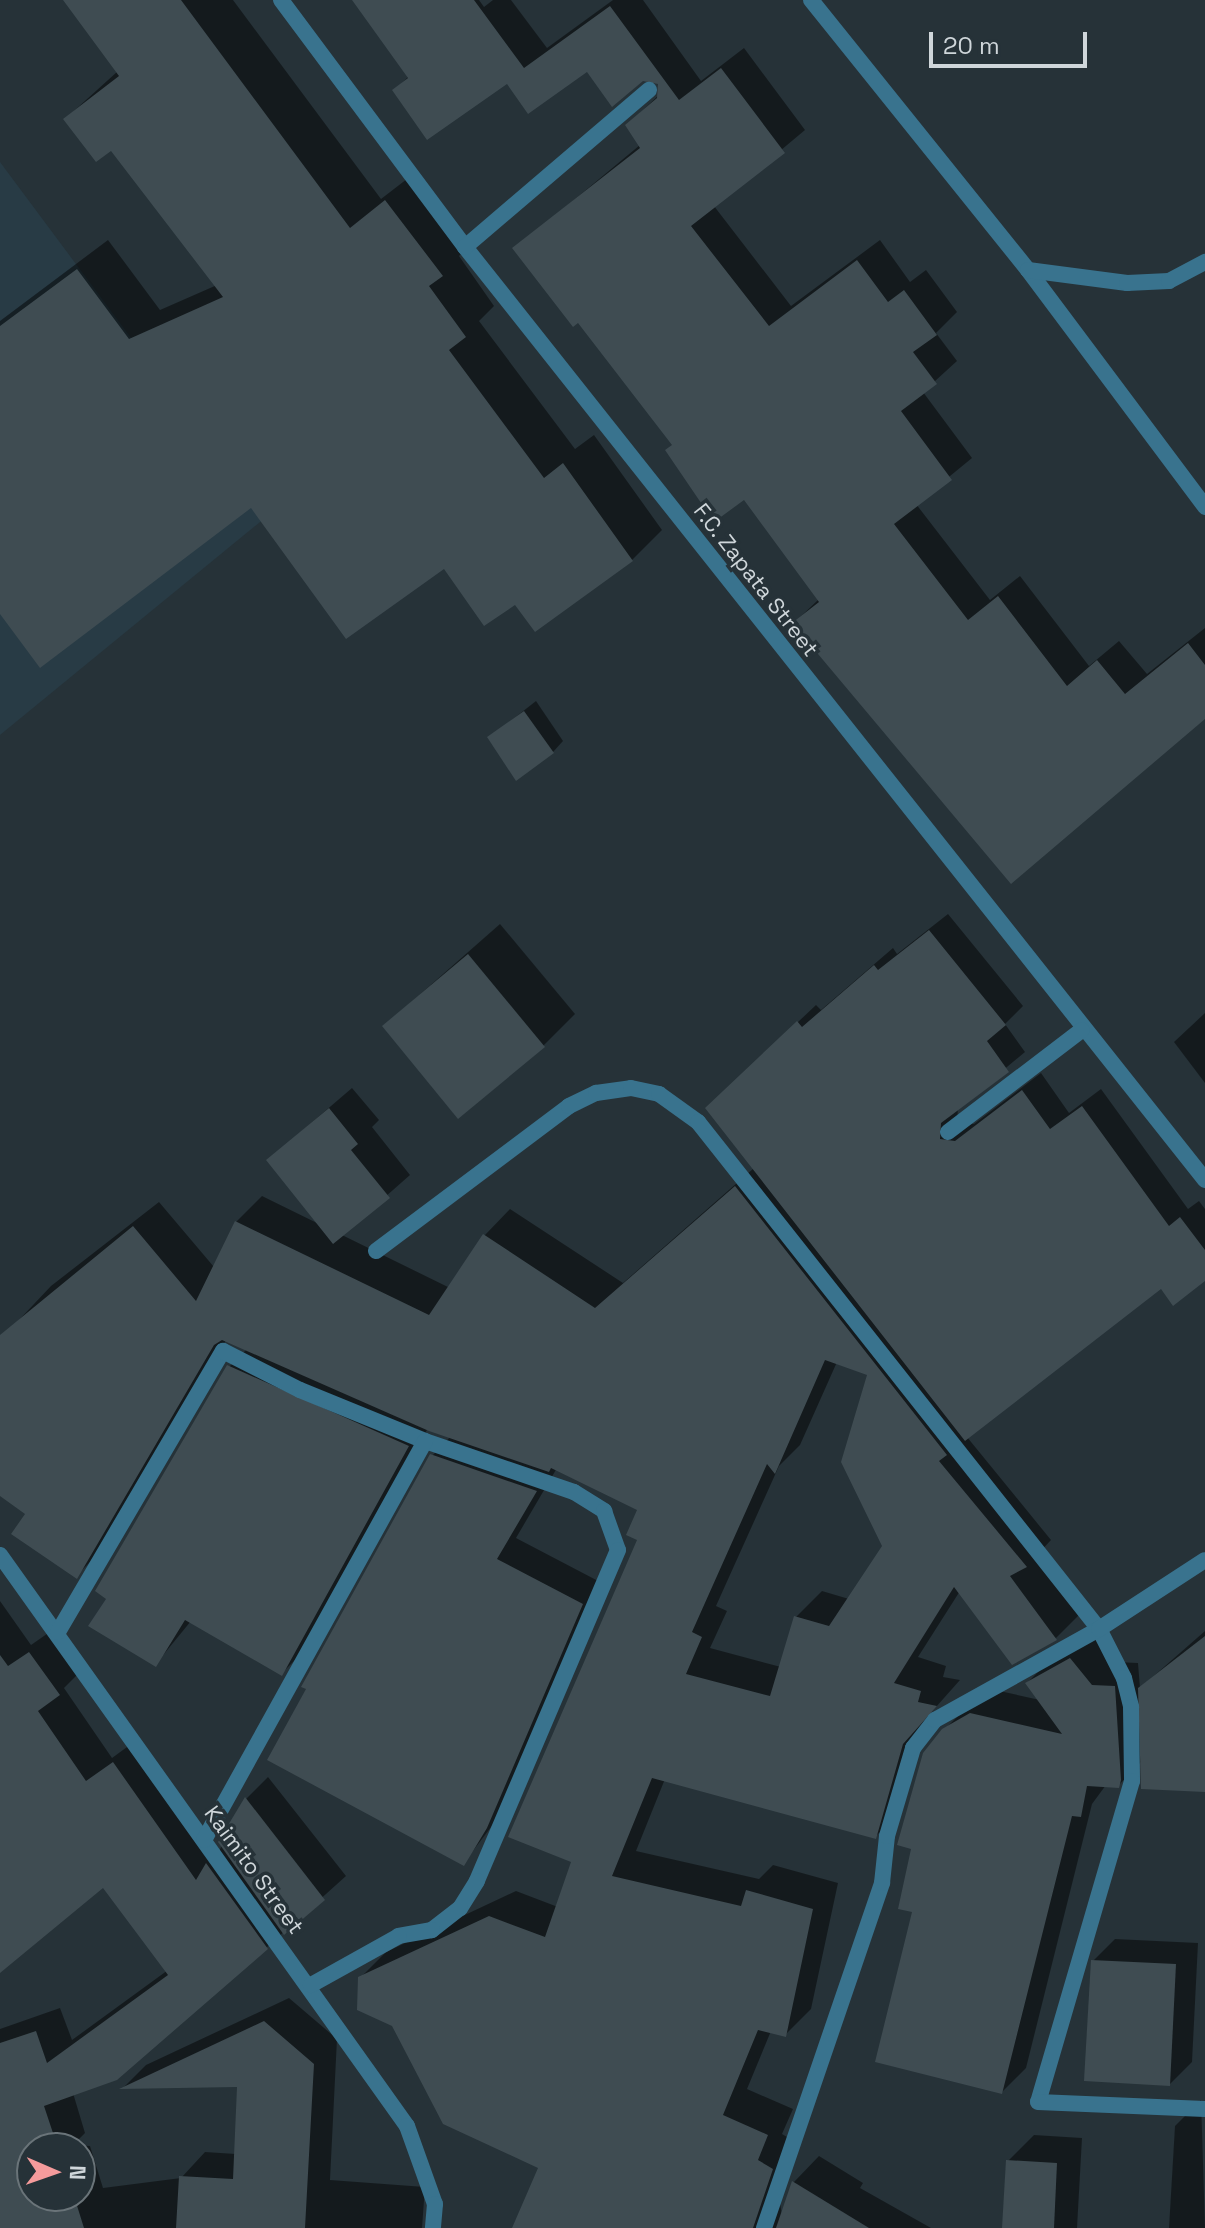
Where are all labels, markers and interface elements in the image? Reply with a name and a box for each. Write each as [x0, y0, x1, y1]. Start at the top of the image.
scale bar [933, 16, 1091, 66]
text: 20 m [943, 30, 1000, 61]
street label: F.C. Zapata Street [688, 498, 824, 662]
street label: Kaimito Street [199, 1801, 309, 1939]
north arrow [16, 2132, 96, 2212]
text: N [64, 2165, 92, 2181]

